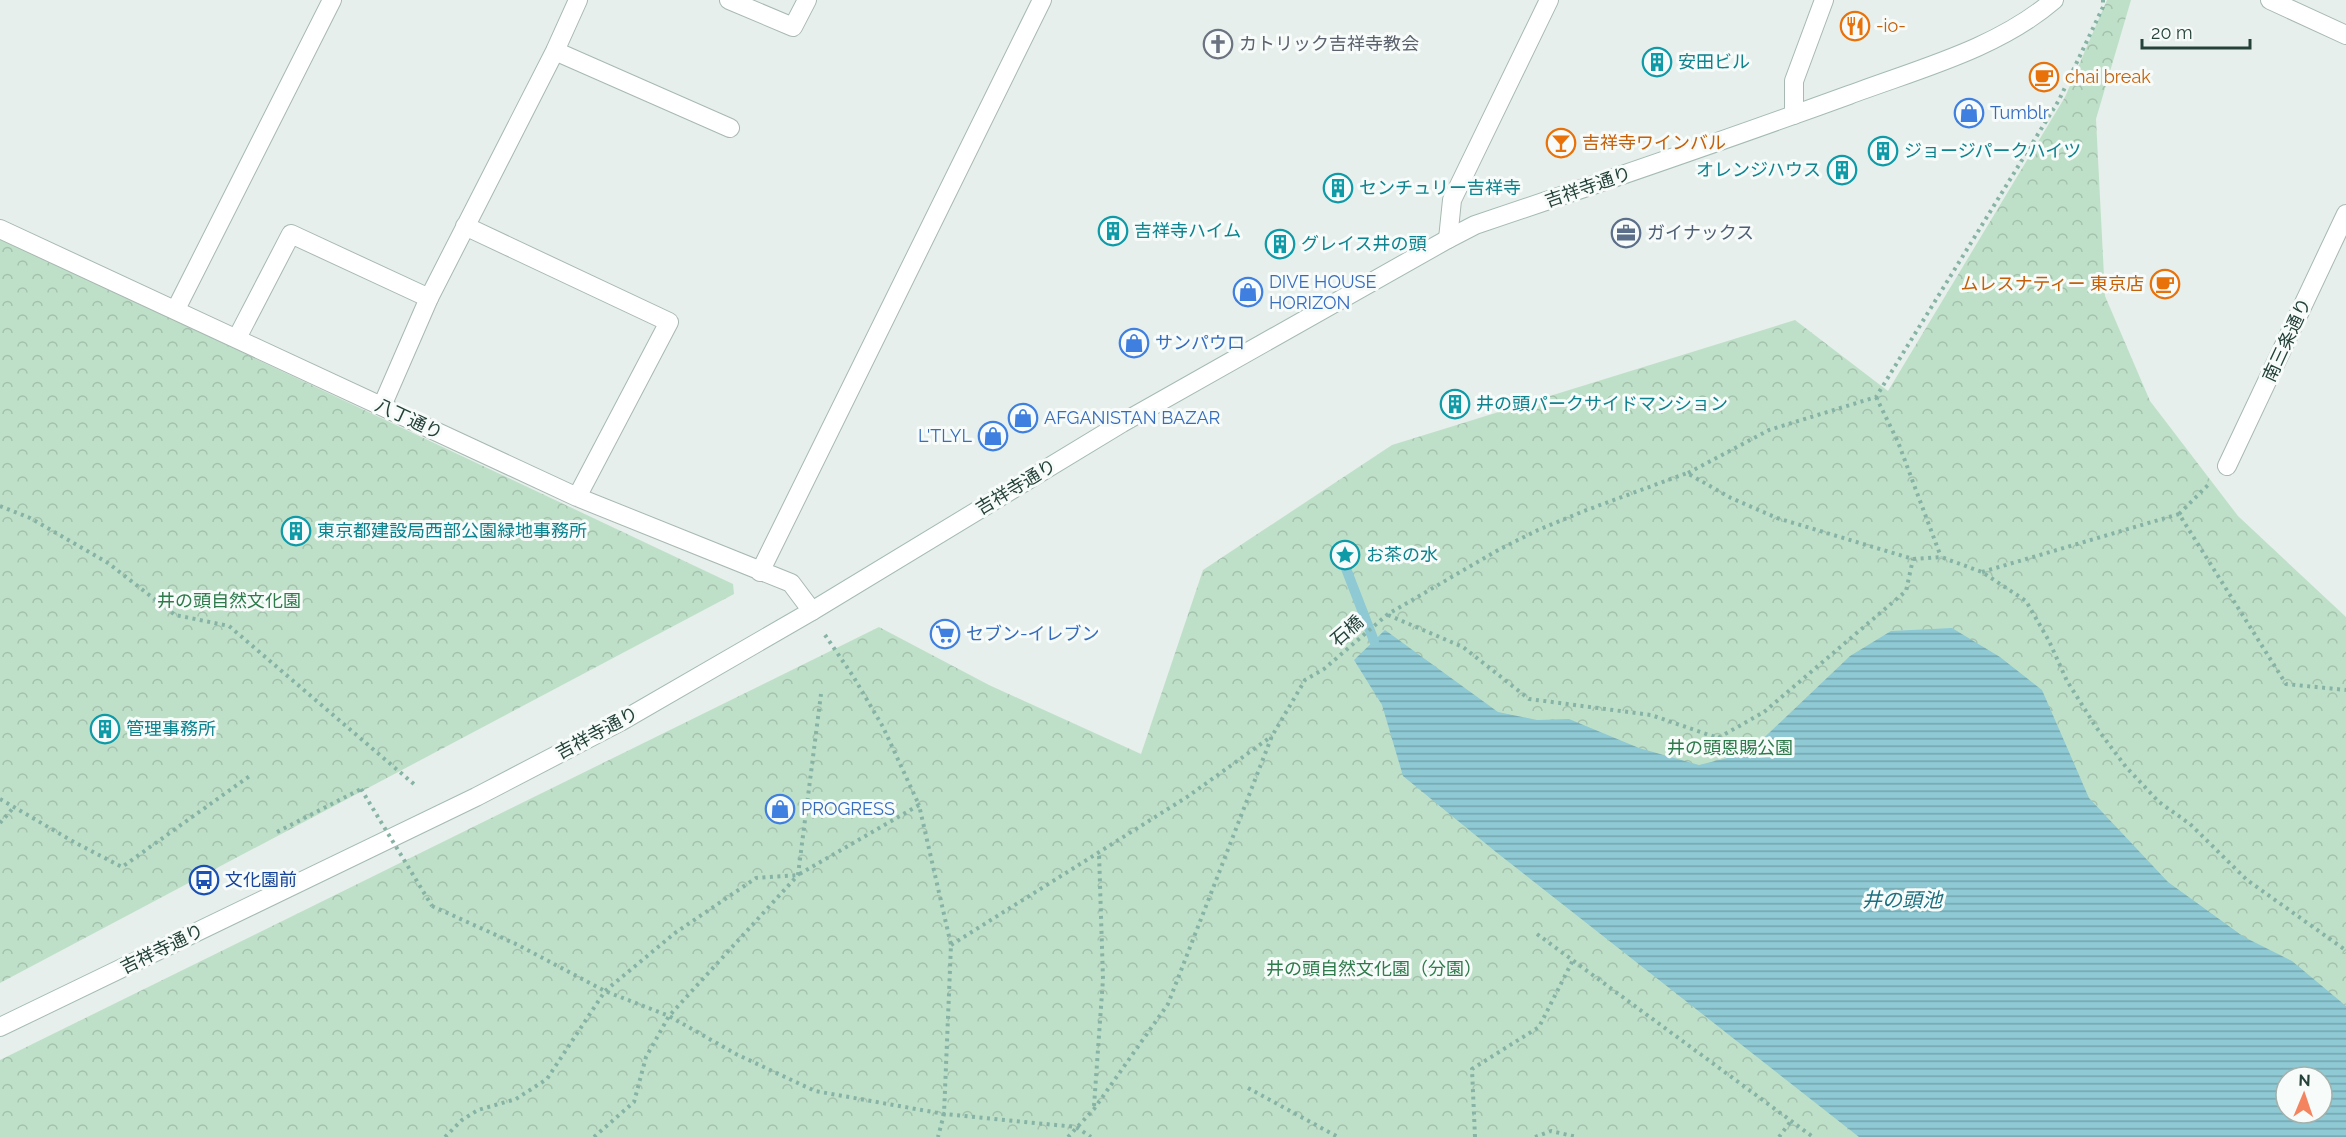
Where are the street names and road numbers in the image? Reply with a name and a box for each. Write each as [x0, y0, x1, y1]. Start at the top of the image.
street label: 吉祥寺通り [1542, 162, 1634, 211]
street label: 南三条通り [2258, 295, 2315, 385]
street label: 八丁通り [372, 394, 446, 443]
street label: 吉祥寺通り [972, 454, 1060, 519]
street label: 石橋 [1326, 611, 1367, 650]
street label: 吉祥寺通り [552, 702, 641, 763]
street label: 吉祥寺通り [117, 919, 207, 978]

